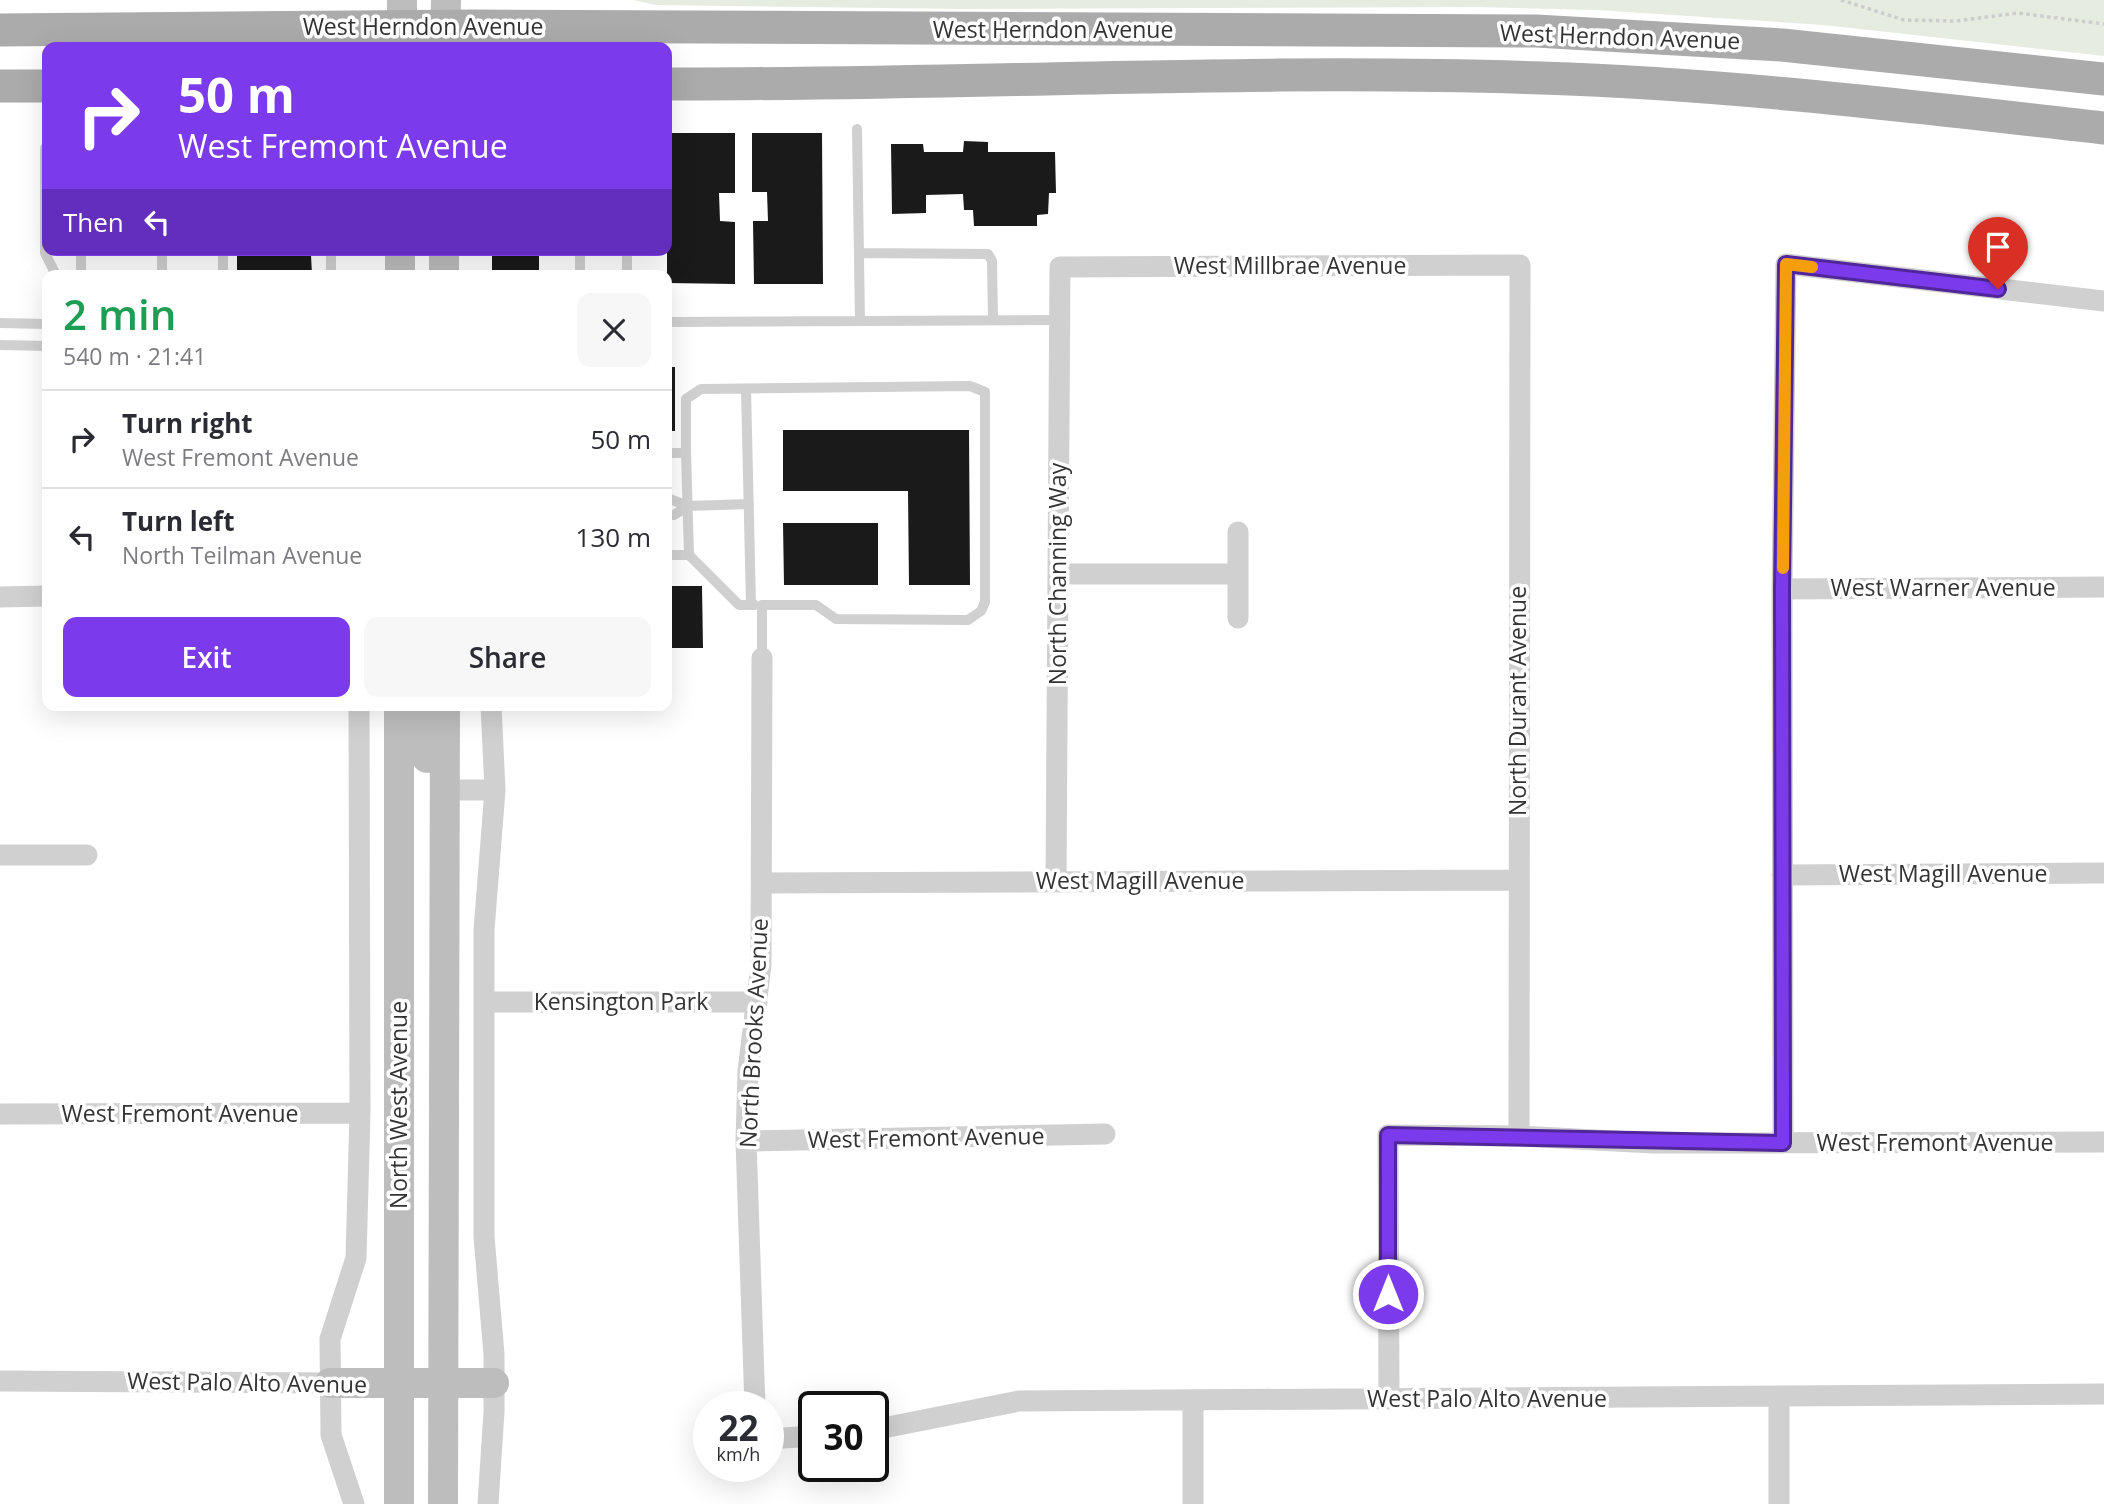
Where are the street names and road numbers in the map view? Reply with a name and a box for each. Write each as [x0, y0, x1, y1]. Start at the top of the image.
street label: West Herndon Avenue [303, 10, 543, 42]
street label: West Herndon Avenue [933, 13, 1173, 45]
street label: West Herndon Avenue [1499, 16, 1741, 56]
street label: West Millbrae Avenue [1174, 249, 1406, 281]
street label: North Channing Way [1041, 462, 1073, 685]
street label: West Warner Avenue [1830, 571, 2056, 603]
street label: North Durant Avenue [1501, 586, 1533, 816]
street label: West Magill Avenue [1839, 857, 2047, 889]
street label: West Magill Avenue [1036, 864, 1244, 896]
street label: North Brooks Avenue [731, 917, 775, 1149]
street label: Kensington Park [534, 985, 708, 1017]
street label: North West Avenue [382, 1001, 414, 1209]
street label: West Fremont Avenue [62, 1097, 298, 1129]
street label: West Fremont Avenue [807, 1119, 1045, 1155]
street label: West Fremont Avenue [1817, 1126, 2053, 1158]
street label: West Palo Alto Avenue [127, 1364, 367, 1400]
street label: West Palo Alto Avenue [1367, 1382, 1607, 1414]

